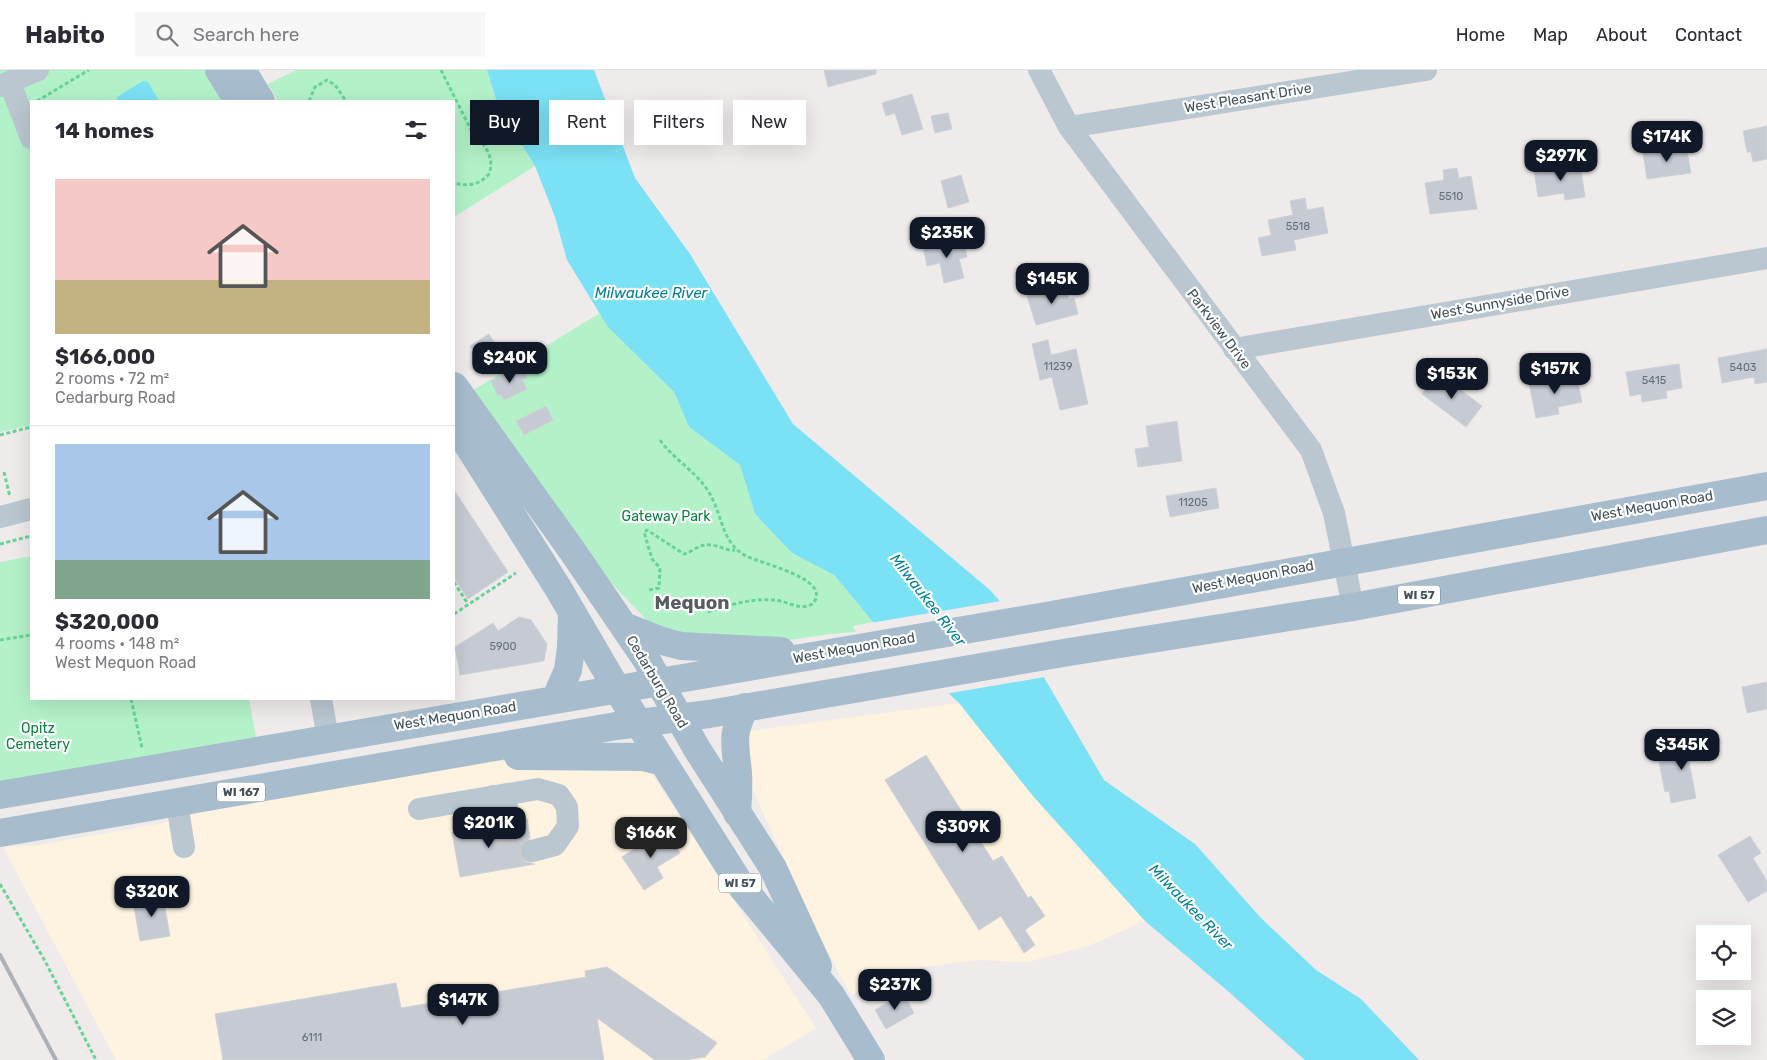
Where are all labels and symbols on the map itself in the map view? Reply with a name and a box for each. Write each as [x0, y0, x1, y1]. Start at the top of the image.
street label: West Pleasant Drive [1183, 80, 1313, 116]
pin: $174K [1632, 121, 1702, 163]
pin: $297K [1526, 140, 1596, 182]
house number: 5510 [1439, 190, 1463, 203]
pin: $235K [912, 216, 982, 259]
house number: 5518 [1286, 220, 1310, 233]
pin: $145K [1017, 262, 1087, 305]
street label: West Sunnyside Drive [1430, 282, 1571, 324]
water label: Milwaukee River [595, 284, 709, 302]
street label: Parkview Drive [1183, 286, 1255, 373]
pin: $240K [475, 342, 545, 384]
pin: $157K [1520, 352, 1590, 395]
pin: $153K [1417, 358, 1487, 400]
house number: 11239 [1043, 360, 1073, 373]
house number: 5403 [1730, 361, 1757, 374]
house number: 5415 [1642, 374, 1667, 387]
street label: West Mequon Road [1590, 487, 1714, 525]
house number: 11205 [1178, 496, 1208, 509]
park label: Gateway Park [622, 508, 711, 525]
water label: Milwaukee River [886, 550, 971, 651]
street label: West Mequon Road [1191, 557, 1315, 597]
road number: WI 57 [1398, 586, 1440, 604]
district label: Mequon [654, 591, 730, 614]
street label: West Mequon Road [792, 629, 916, 667]
street label: Cedarburg Road [623, 632, 691, 732]
house number: 5900 [489, 640, 517, 653]
street label: West Mequon Road [393, 698, 517, 734]
park label: Opitz Cemetery [6, 720, 70, 753]
pin: $345K [1647, 728, 1717, 771]
road number: WI 167 [217, 782, 265, 802]
pin: $201K [454, 806, 524, 849]
pin: $309K [928, 810, 998, 853]
pin: $166K [616, 816, 686, 859]
water label: Milwaukee River [1145, 860, 1237, 955]
road number: WI 57 [719, 874, 761, 892]
pin: $320K [117, 876, 187, 918]
pin: $237K [860, 968, 930, 1011]
pin: $147K [428, 984, 498, 1026]
house number: 6111 [302, 1031, 322, 1044]

